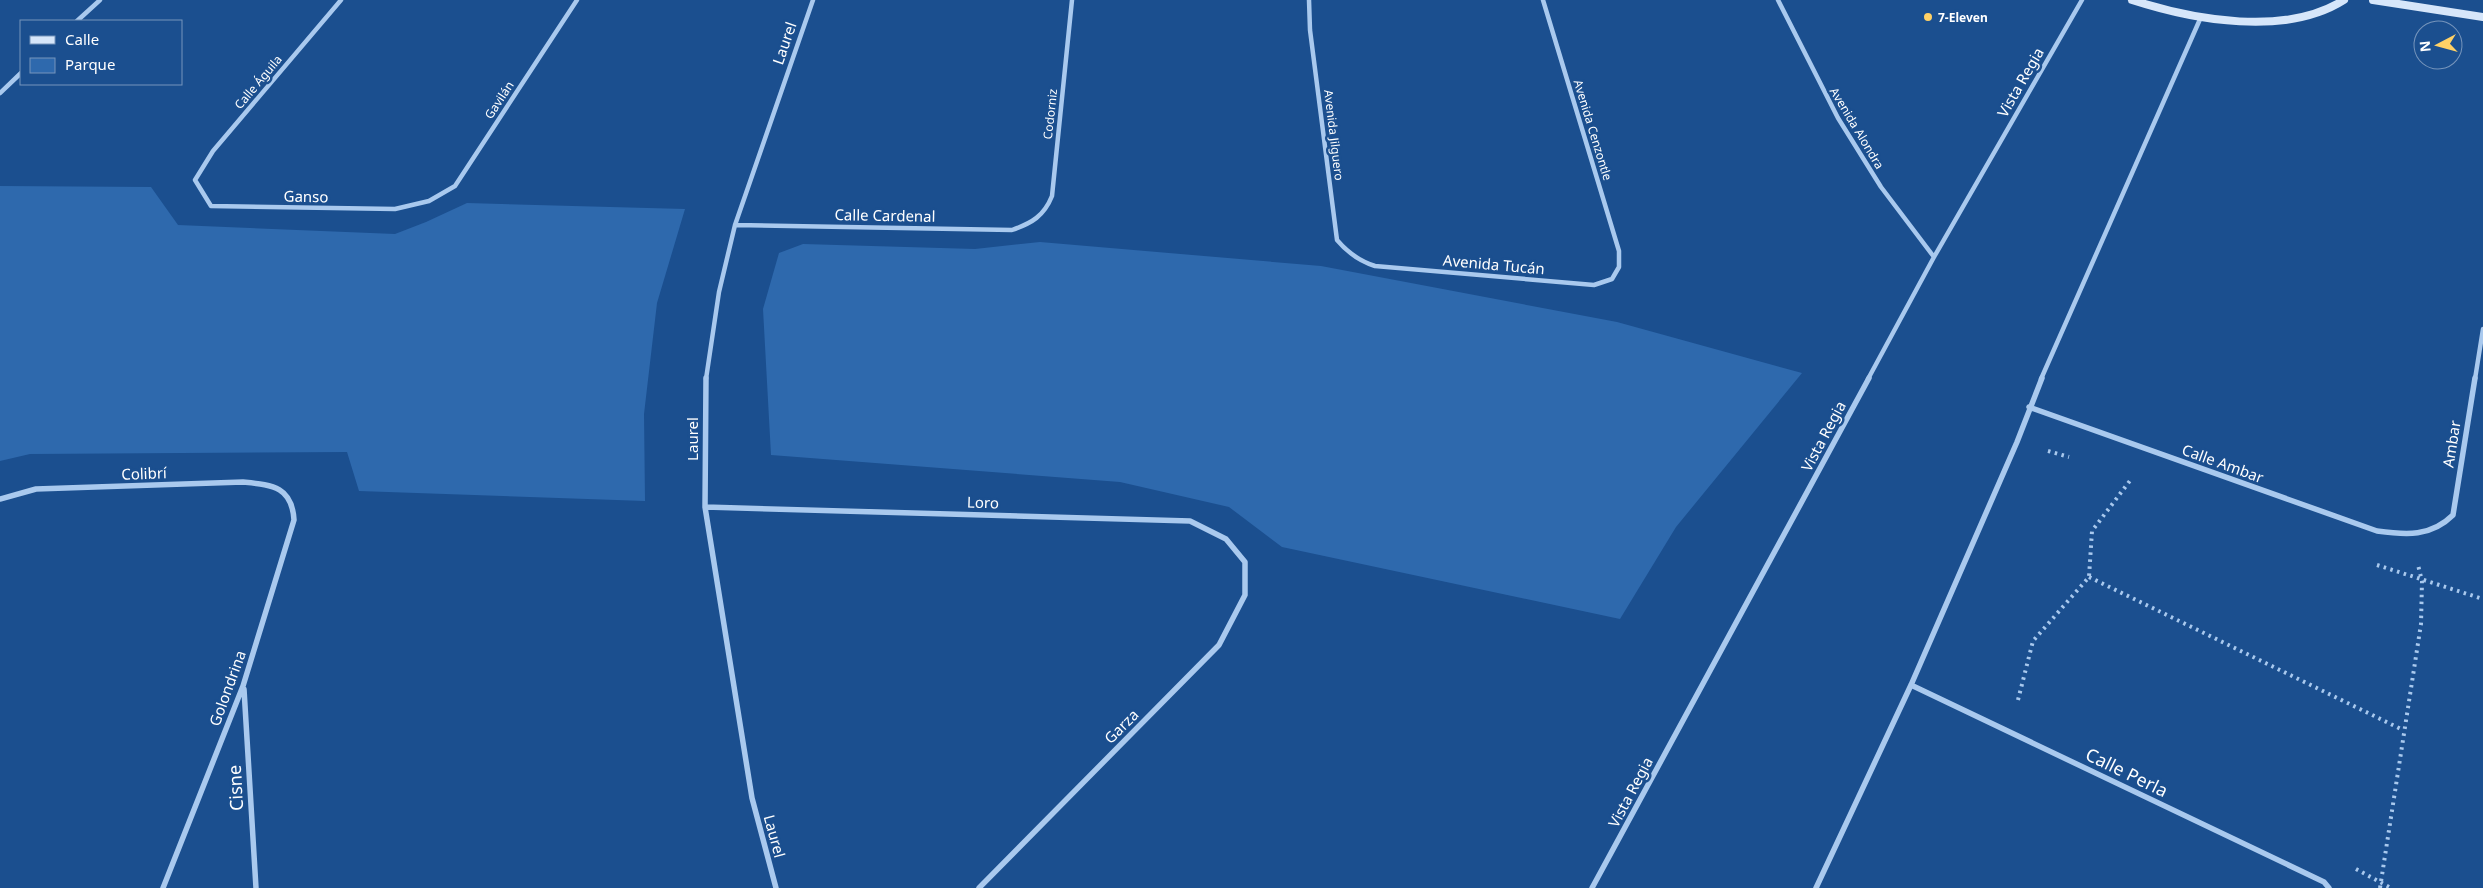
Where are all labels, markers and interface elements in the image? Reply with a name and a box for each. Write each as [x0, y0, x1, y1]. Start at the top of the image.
place label: 7-Eleven [1938, 9, 1988, 26]
marker: 7-Eleven [1922, 11, 1934, 23]
street label: Laurel [767, 19, 801, 67]
legend [20, 20, 182, 85]
north arrow [2413, 20, 2463, 70]
text: Calle [65, 29, 99, 49]
text: N [2415, 40, 2435, 53]
street label: Vista Regia [1992, 44, 2048, 120]
street label: Calle Águila [230, 51, 286, 113]
text: Parque [65, 54, 115, 74]
street label: Gavilán [480, 78, 518, 122]
street label: Avenida Cenzontle [1570, 78, 1616, 183]
street label: Avenida Alondra [1826, 84, 1888, 172]
street label: Codorniz [1039, 88, 1061, 140]
street label: Avenida Jilguero [1320, 89, 1348, 181]
street label: Ganso [283, 186, 329, 206]
street label: Calle Cardenal [834, 204, 936, 226]
street label: Avenida Tucán [1442, 250, 1546, 278]
street label: Vista Regia [1796, 397, 1850, 475]
street label: Laurel [682, 417, 702, 461]
street label: Ambar [2437, 419, 2465, 469]
street label: Calle Ambar [2179, 439, 2267, 487]
street label: Colibrí [121, 462, 168, 484]
street label: Loro [967, 491, 999, 513]
street label: Golondrina [204, 647, 250, 729]
street label: Garza [1099, 704, 1143, 748]
street label: Calle Perla [2082, 742, 2172, 802]
street label: Vista Regia [1603, 753, 1657, 831]
street label: Cisne [222, 764, 248, 812]
street label: Laurel [760, 812, 790, 860]

